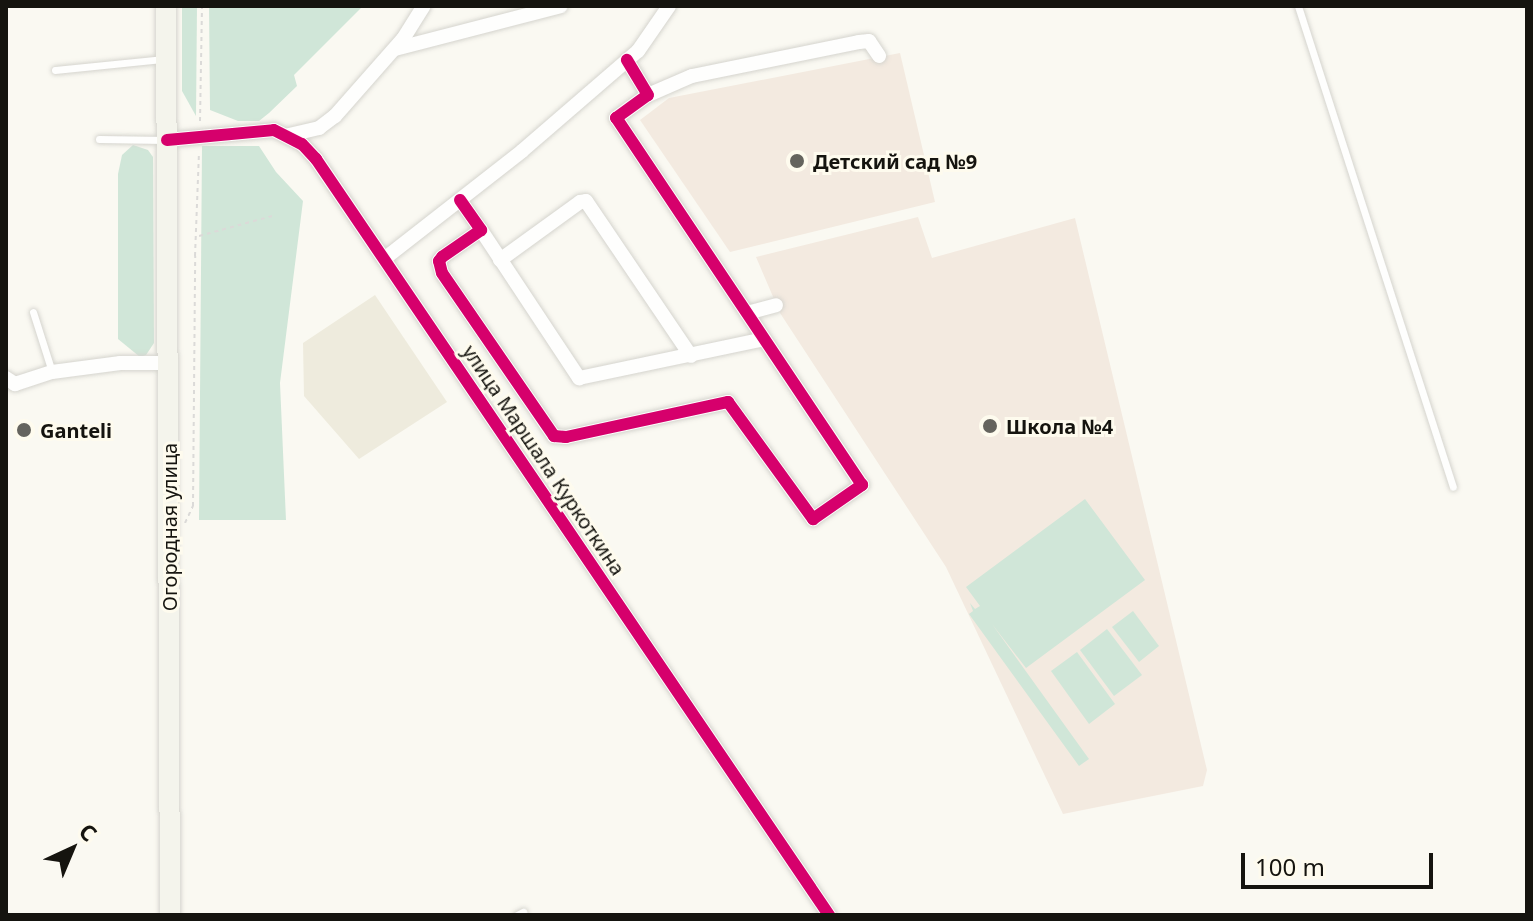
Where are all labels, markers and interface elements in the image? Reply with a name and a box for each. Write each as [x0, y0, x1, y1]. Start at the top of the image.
place label: Детский сад №9 [813, 149, 977, 173]
marker: Детский сад №9 [788, 152, 806, 170]
street label: улица Маршала Куркоткина [458, 340, 630, 580]
place label: Школа №4 [1006, 414, 1113, 438]
marker: Школа №4 [981, 417, 999, 435]
place label: Ganteli [40, 418, 112, 442]
marker: Ganteli [15, 421, 33, 439]
street label: Огородная улица [157, 443, 181, 611]
north arrow [32, 809, 112, 889]
text: С [73, 816, 104, 847]
scale bar [1245, 837, 1437, 887]
text: 100 m [1255, 850, 1325, 883]

